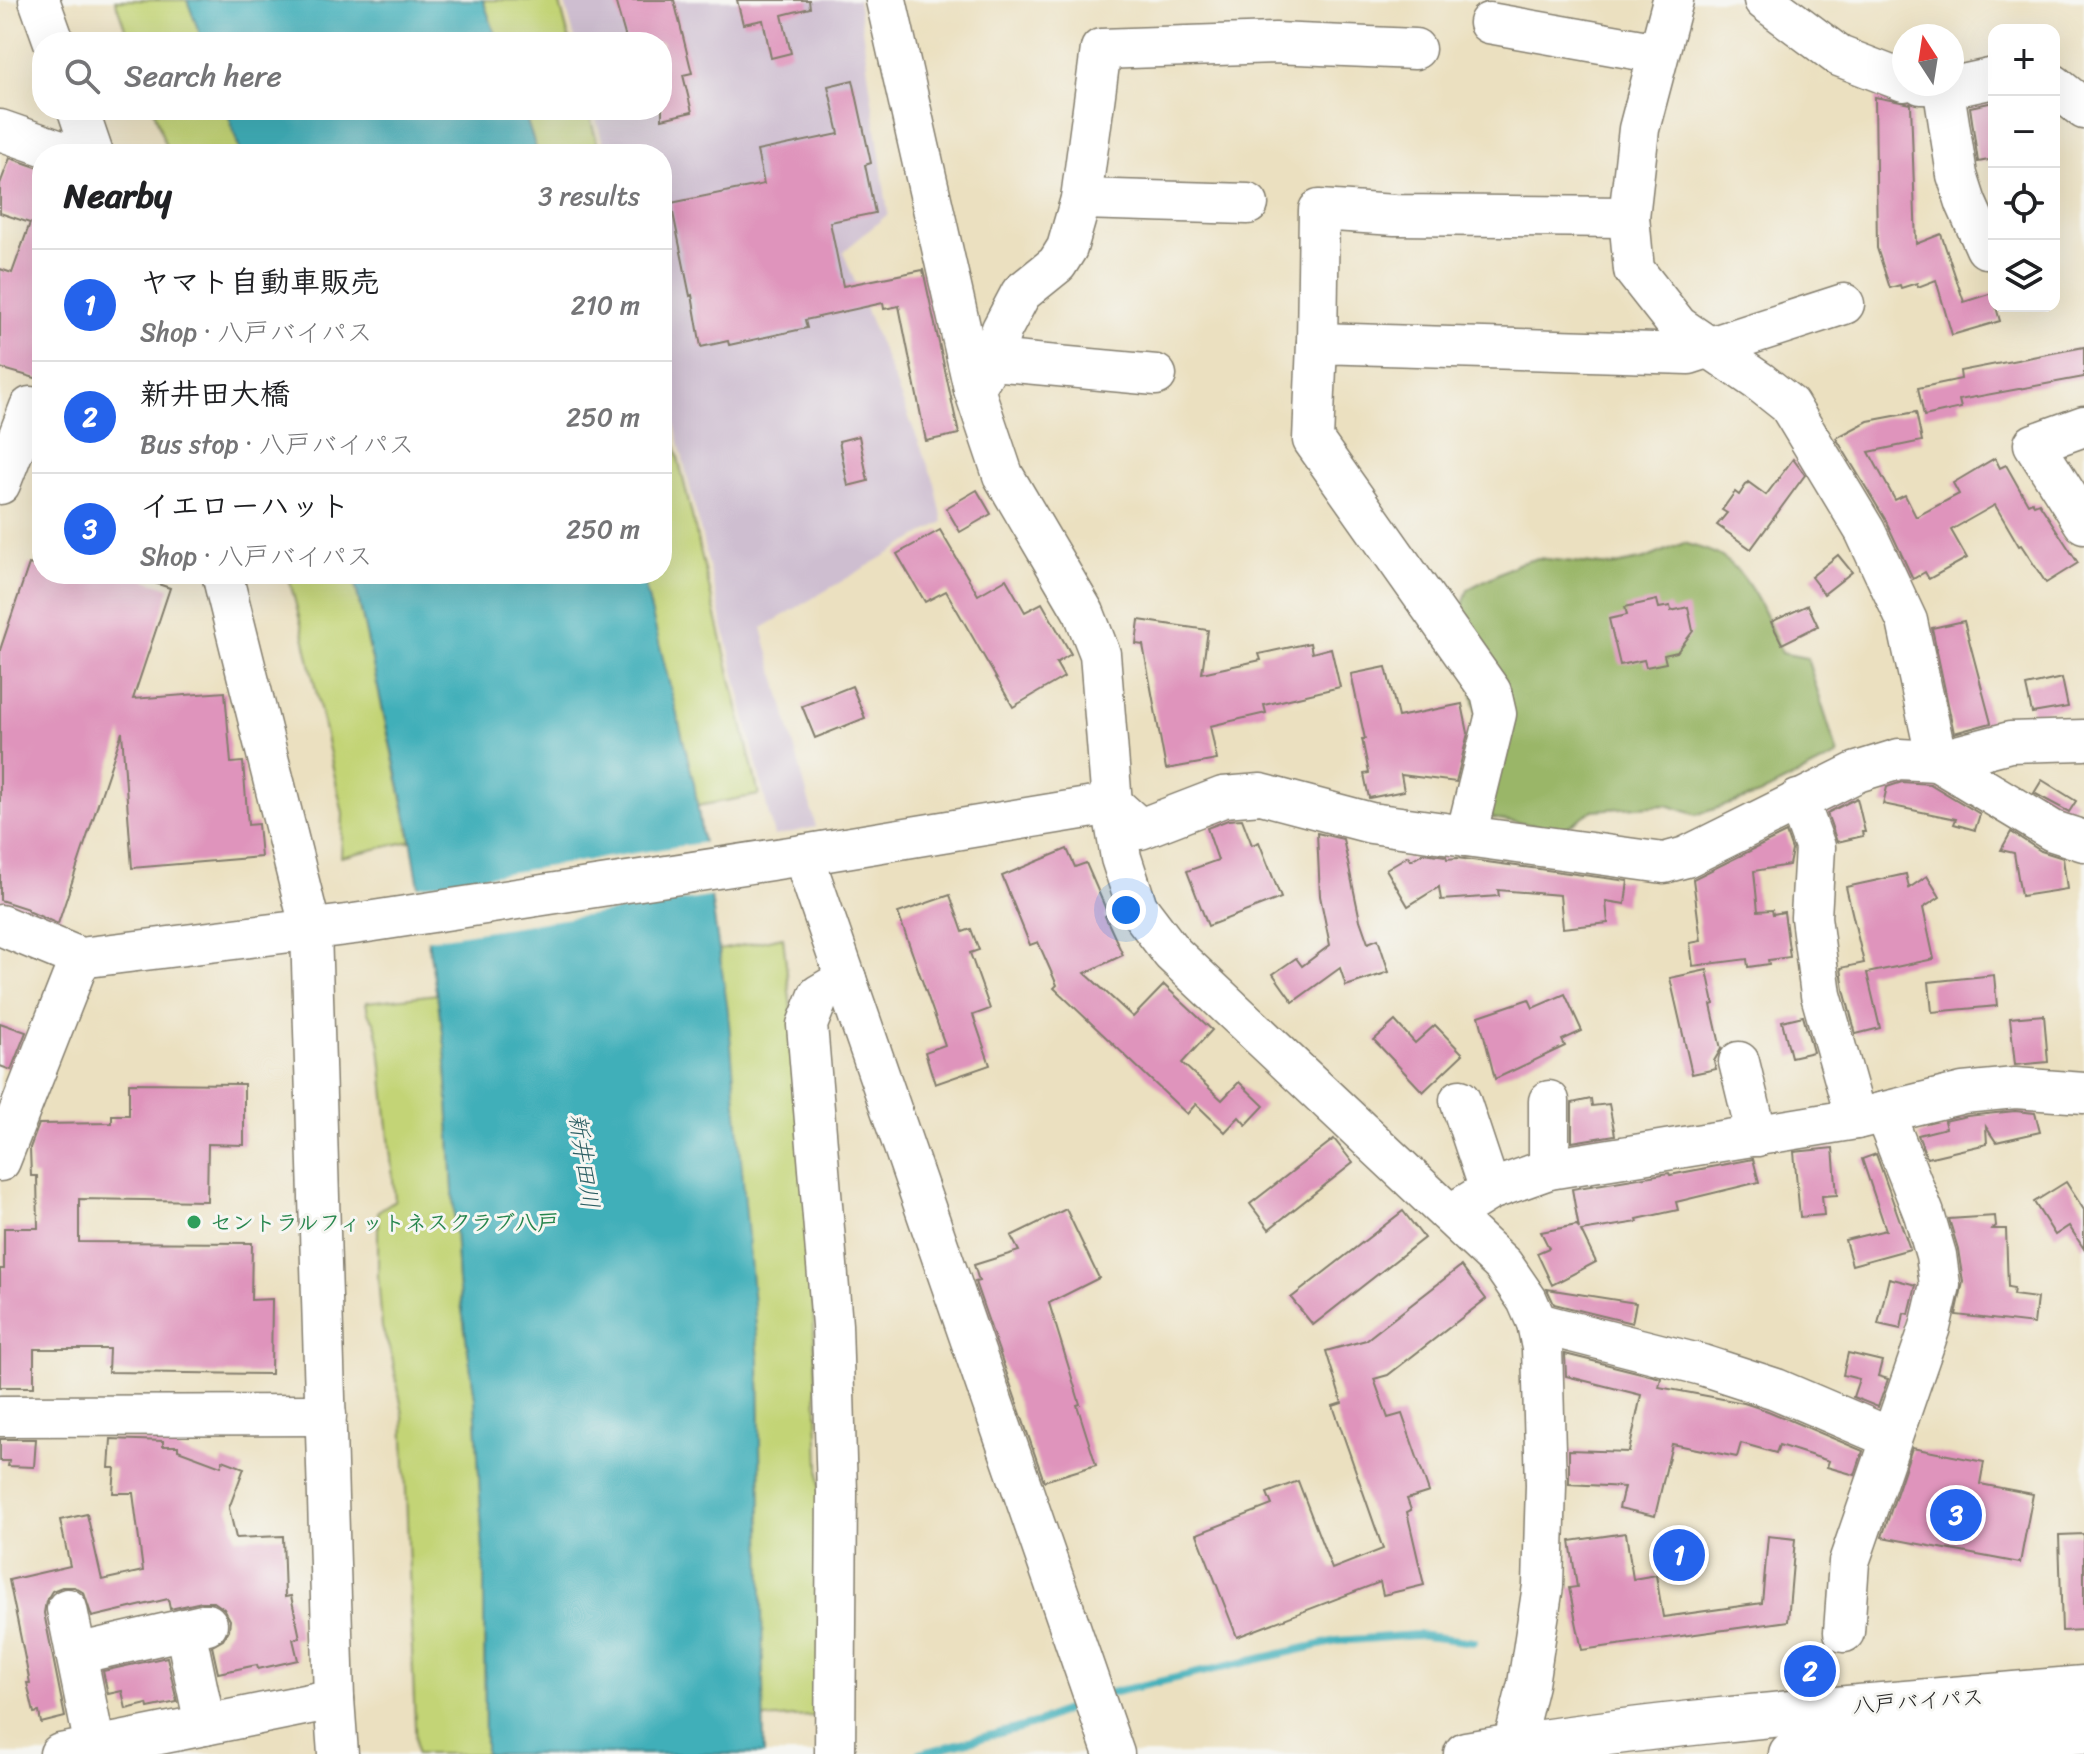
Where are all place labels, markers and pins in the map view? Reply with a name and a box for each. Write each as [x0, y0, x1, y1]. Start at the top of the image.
place label: セントラルフィットネスクラブ八戸 [210, 1203, 559, 1242]
marker: セントラルフィットネスクラブ八戸 [185, 1213, 203, 1231]
pin: 3 [1930, 1485, 1982, 1545]
pin: 1 [1653, 1525, 1705, 1585]
pin: 2 [1784, 1641, 1836, 1701]

